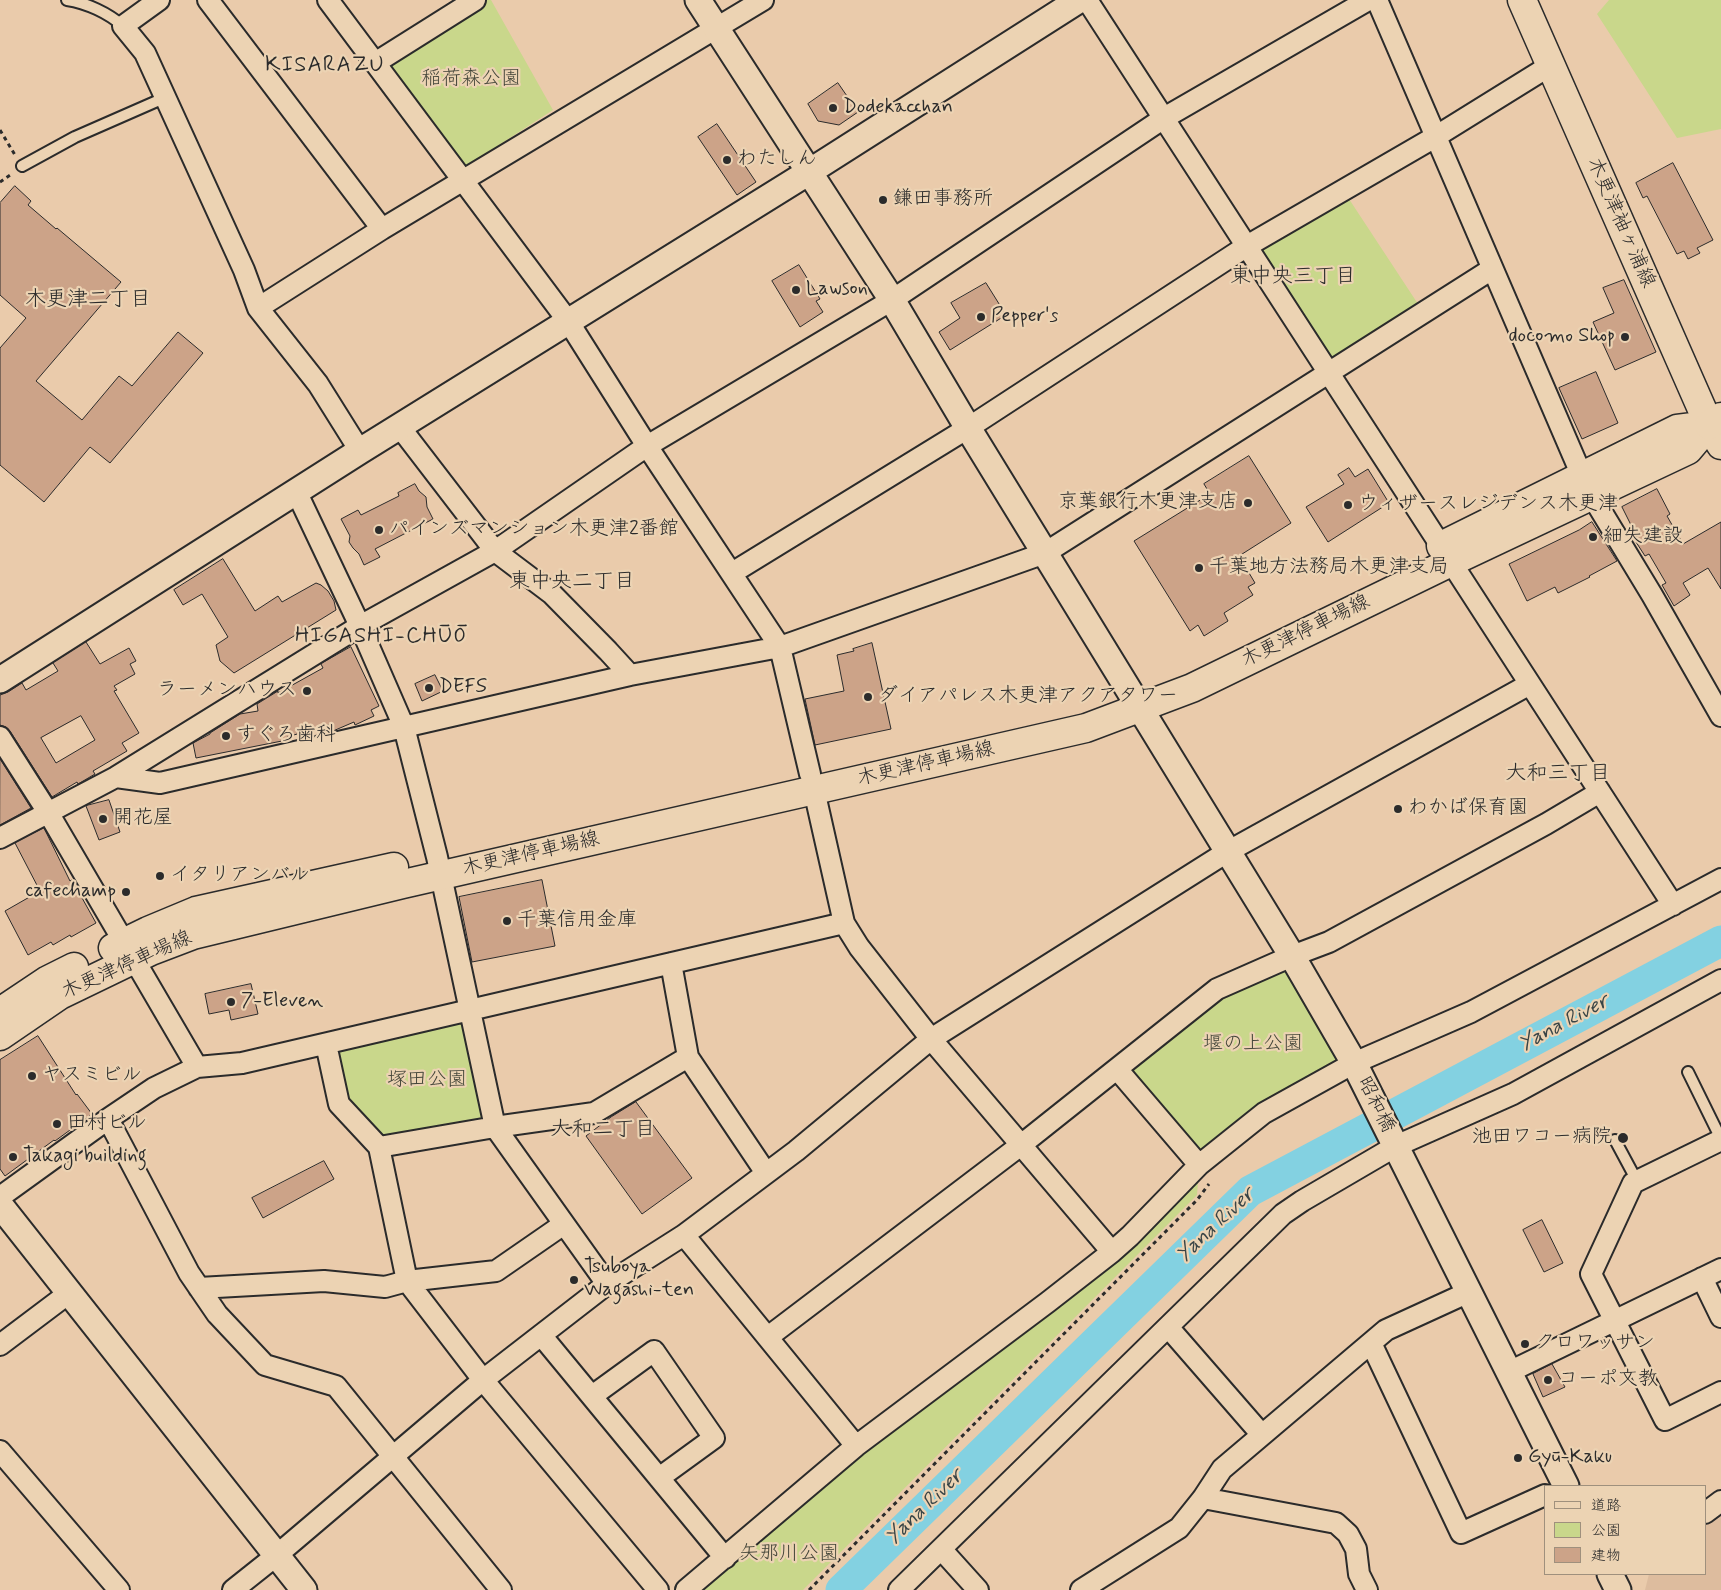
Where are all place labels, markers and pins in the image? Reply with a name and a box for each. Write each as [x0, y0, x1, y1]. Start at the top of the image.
place label: Dodekacchan [843, 96, 953, 120]
marker: Dodekacchan [827, 102, 839, 114]
place label: わたしん [737, 148, 817, 172]
marker: わたしん [721, 154, 733, 166]
place label: 鎌田事務所 [893, 188, 993, 212]
marker: 鎌田事務所 [877, 194, 889, 206]
place label: Lawson [806, 278, 868, 302]
marker: Lawson [790, 284, 802, 296]
place label: Pepper's [991, 305, 1058, 329]
marker: Pepper's [975, 311, 987, 323]
place label: docomo Shop [1508, 325, 1615, 349]
marker: docomo Shop [1619, 331, 1631, 343]
place label: 京葉銀行木更津支店 [1058, 491, 1238, 515]
place label: ウィザースレジデンス木更津 [1358, 493, 1618, 517]
marker: 京葉銀行木更津支店 [1242, 497, 1254, 509]
marker: ウィザースレジデンス木更津 [1342, 499, 1354, 511]
place label: パインズマンション木更津2番館 [389, 518, 679, 542]
marker: パインズマンション木更津2番館 [373, 524, 385, 536]
place label: 細失建設 [1603, 525, 1683, 549]
marker: 細失建設 [1587, 531, 1599, 543]
place label: 千葉地方法務局木更津支局 [1209, 556, 1449, 580]
marker: 千葉地方法務局木更津支局 [1193, 562, 1205, 574]
place label: DEFS [439, 676, 487, 700]
place label: ラーメンハウス [157, 679, 297, 703]
marker: DEFS [423, 682, 435, 694]
marker: ラーメンハウス [301, 685, 313, 697]
place label: ダイアパレス木更津アクアタワー [878, 685, 1178, 709]
marker: ダイアパレス木更津アクアタワー [862, 691, 874, 703]
place label: すぐろ歯科 [236, 724, 336, 748]
marker: すぐろ歯科 [220, 730, 232, 742]
place label: わかば保育園 [1408, 797, 1528, 821]
marker: わかば保育園 [1392, 803, 1404, 815]
place label: 開花屋 [113, 807, 173, 831]
marker: 開花屋 [97, 813, 109, 825]
place label: イタリアンバル [170, 864, 310, 888]
marker: イタリアンバル [154, 870, 166, 882]
place label: cafechamp [25, 880, 116, 904]
marker: cafechamp [120, 886, 132, 898]
place label: 千葉信用金庫 [517, 909, 637, 933]
marker: 千葉信用金庫 [501, 915, 513, 927]
place label: 7-Eleven [241, 990, 323, 1014]
marker: 7-Eleven [225, 996, 237, 1008]
place label: ヤスミビル [42, 1064, 142, 1088]
marker: ヤスミビル [26, 1070, 38, 1082]
place label: 田村ビル [67, 1112, 147, 1136]
marker: 田村ビル [51, 1118, 63, 1130]
place label: 池田ワコー病院 [1472, 1126, 1612, 1150]
marker: 池田ワコー病院 [1616, 1131, 1630, 1145]
place label: Takagi building [23, 1145, 147, 1169]
marker: Takagi building [7, 1151, 19, 1163]
place label: Tsuboya Wagashi-ten [584, 1256, 694, 1303]
marker: Tsuboya Wagashi-ten [568, 1274, 580, 1286]
place label: クロワッサン [1535, 1332, 1655, 1356]
marker: クロワッサン [1519, 1338, 1531, 1350]
place label: コーポ文教 [1558, 1368, 1658, 1392]
marker: コーポ文教 [1542, 1374, 1554, 1386]
place label: Gyū-Kaku [1528, 1446, 1612, 1470]
marker: Gyū-Kaku [1512, 1452, 1524, 1464]

